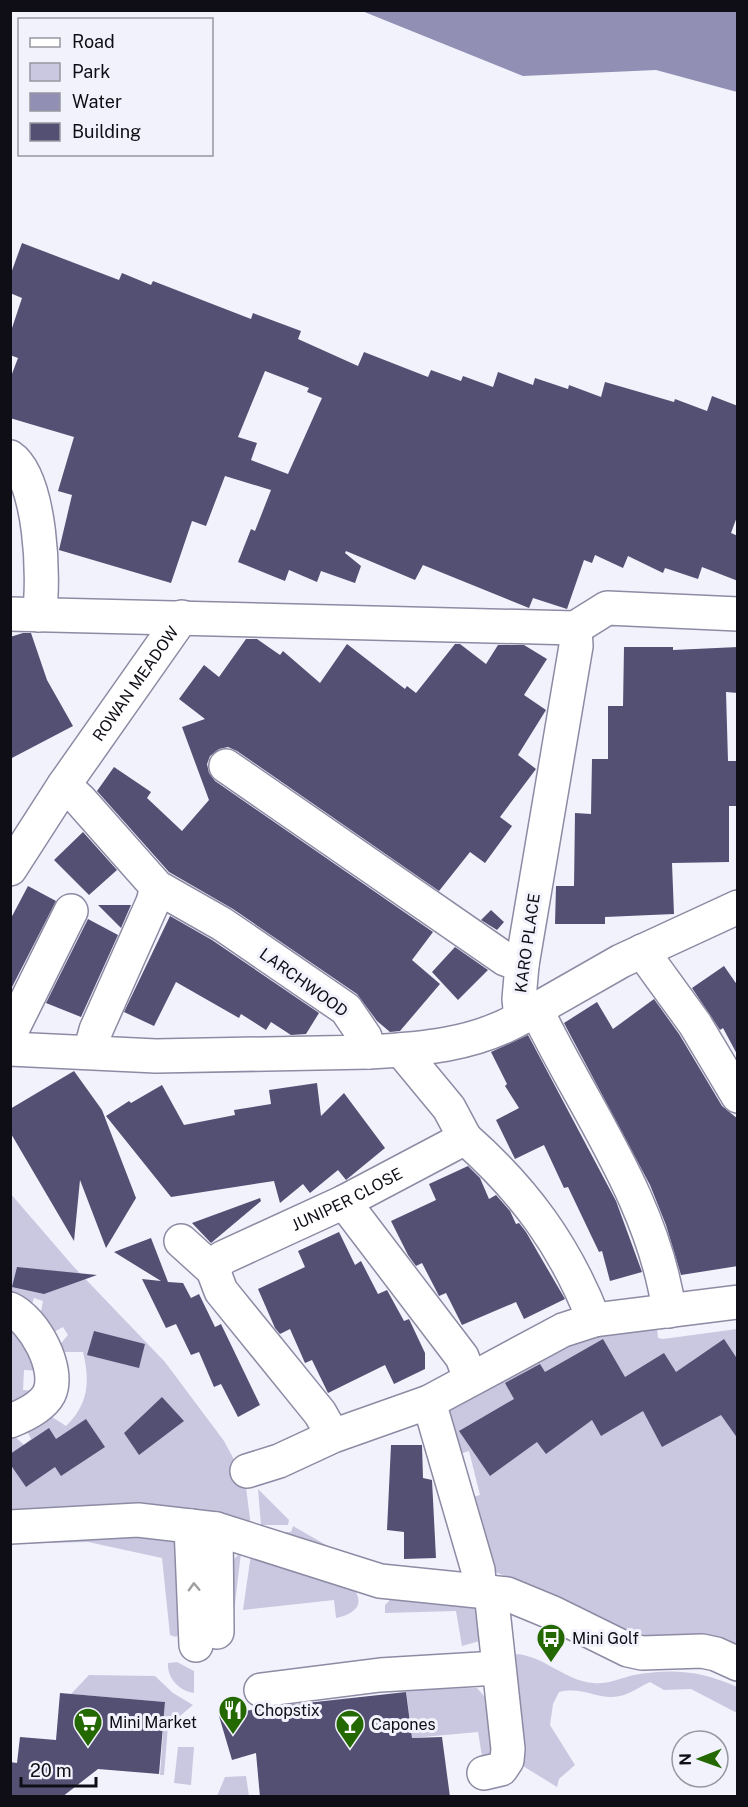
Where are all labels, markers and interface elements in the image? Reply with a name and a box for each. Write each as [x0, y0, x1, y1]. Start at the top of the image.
legend [18, 18, 213, 156]
text: Road [72, 31, 115, 52]
text: Park [72, 61, 110, 82]
text: Water [72, 91, 122, 112]
text: Building [72, 121, 141, 142]
street label: ROWAN MEADOW [89, 623, 183, 745]
street label: KARO PLACE [511, 892, 544, 994]
street label: LARCHWOOD [256, 944, 351, 1021]
street label: JUNIPER CLOSE [289, 1164, 406, 1235]
one-way arrow [187, 1582, 200, 1591]
bus stop icon: Mini Golf [535, 1622, 567, 1664]
place label: Mini Golf [572, 1629, 639, 1648]
restaurant icon: Chopstix [217, 1694, 249, 1736]
place label: Chopstix [254, 1701, 320, 1720]
supermarket icon: Mini Market [72, 1706, 104, 1748]
bar icon: Capones [334, 1708, 366, 1750]
place label: Mini Market [109, 1713, 197, 1732]
place label: Capones [371, 1715, 436, 1734]
north arrow [670, 1729, 730, 1789]
scale bar [21, 1750, 96, 1788]
text: N [676, 1753, 695, 1766]
text: 20 m [30, 1760, 72, 1781]

